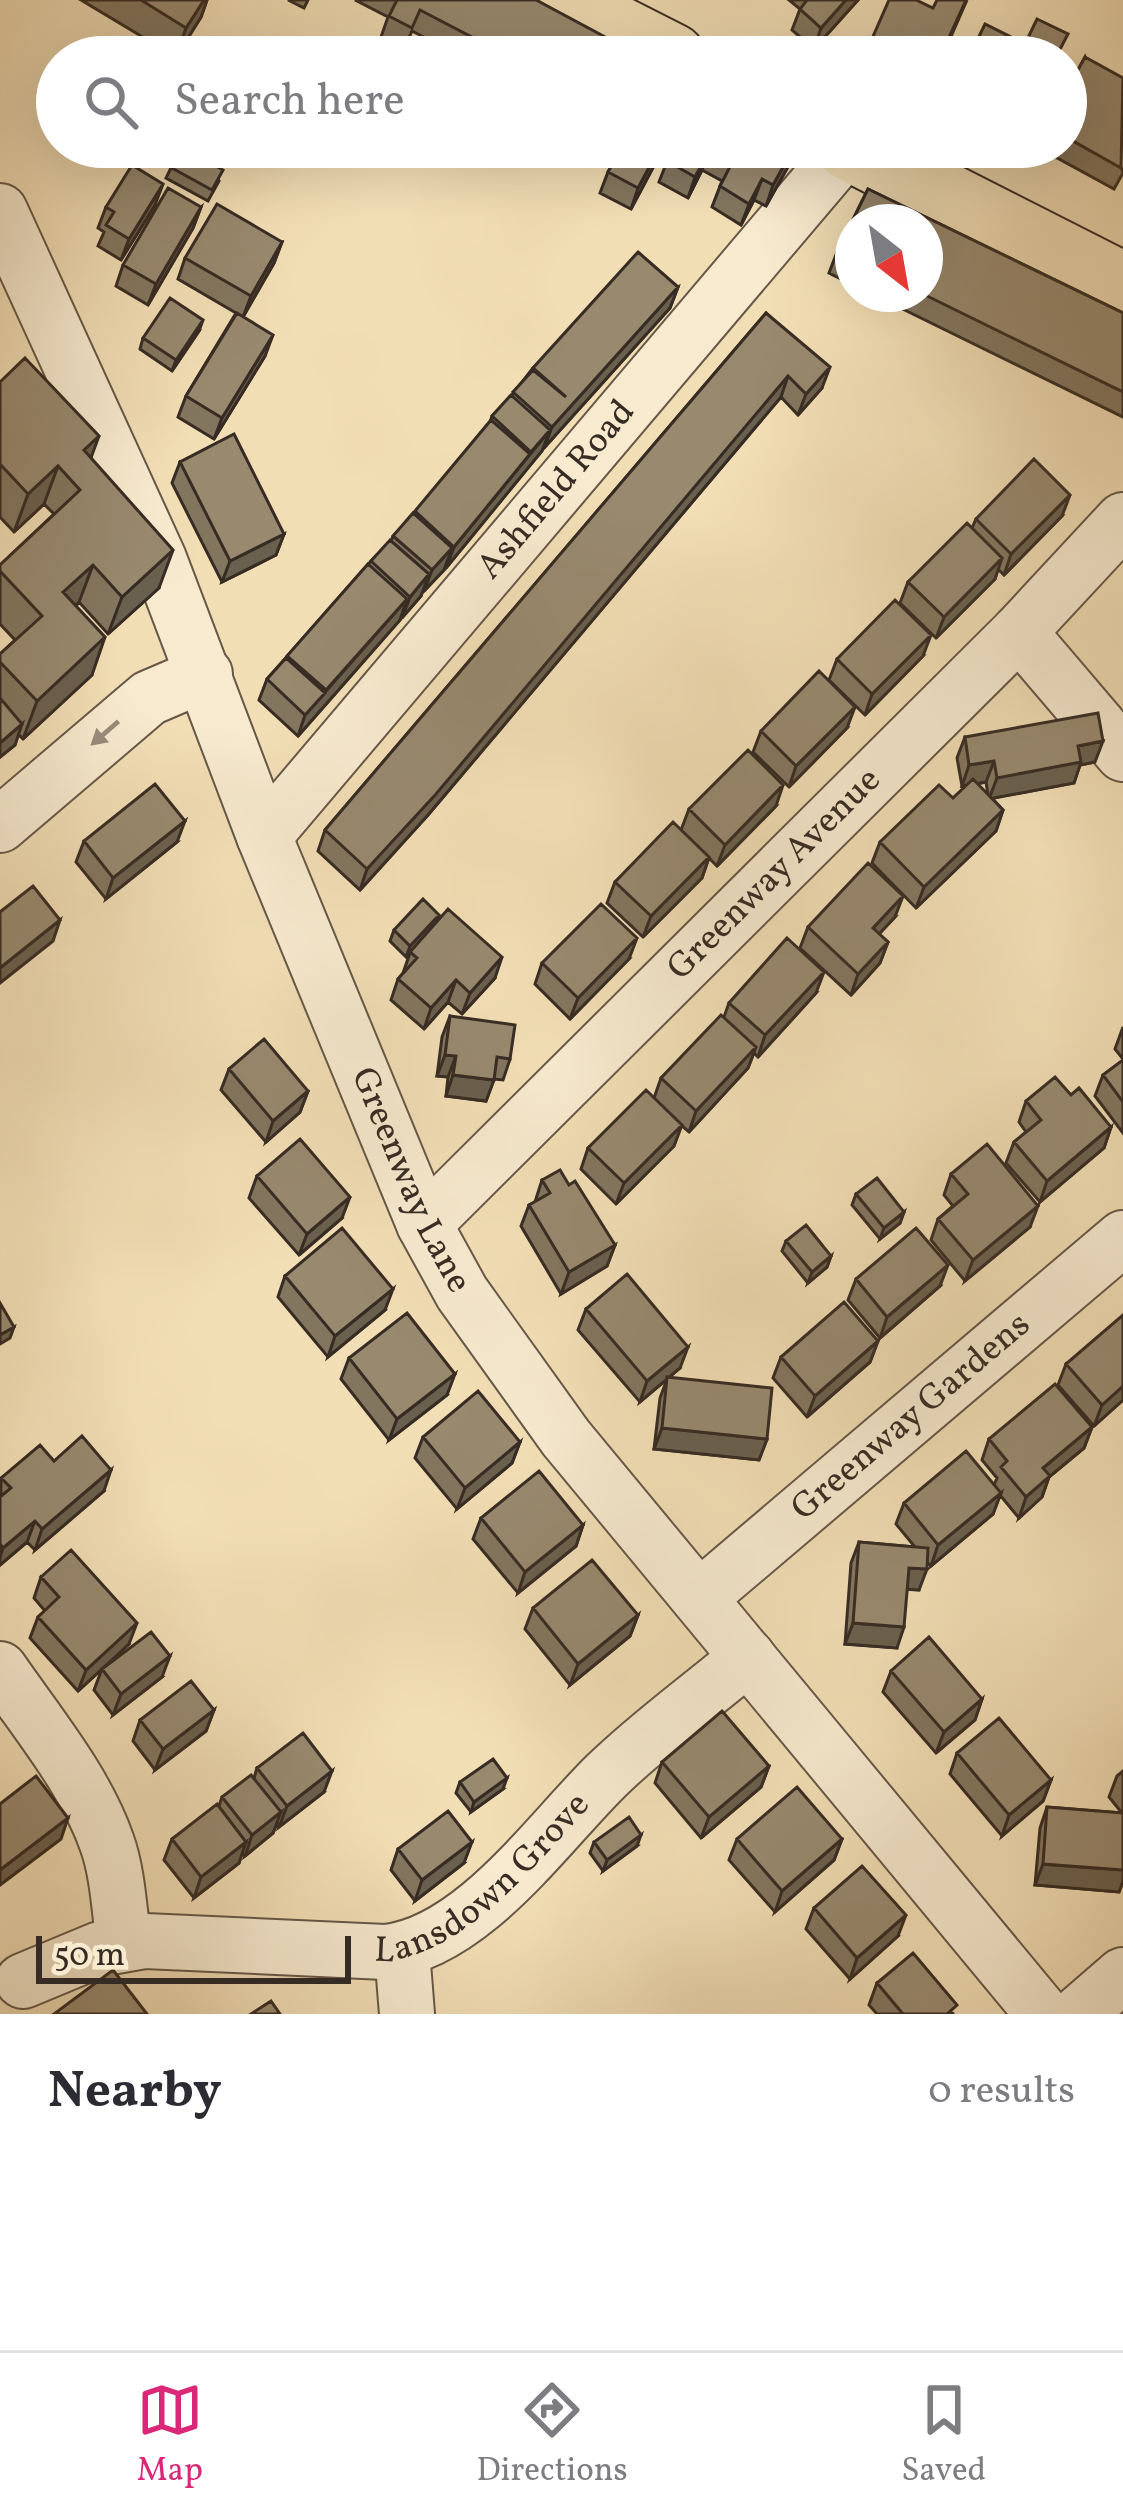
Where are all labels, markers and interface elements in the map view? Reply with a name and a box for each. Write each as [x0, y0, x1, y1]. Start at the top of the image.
search box [36, 36, 1087, 168]
icon: search [78, 69, 144, 135]
text: Search here [174, 71, 405, 134]
north arrow [835, 204, 943, 312]
street label: Ashfield Road [466, 390, 648, 591]
one-way arrow [90, 719, 120, 746]
street label: Greenway Avenue [657, 757, 893, 993]
street label: Greenway Lane [337, 1060, 482, 1302]
street label: Greenway Gardens [781, 1301, 1042, 1533]
street label: Lansdown Grove [373, 1782, 602, 1977]
scale bar [36, 1930, 351, 1983]
text: 50 m [54, 1934, 125, 1980]
text: Nearby [48, 2057, 222, 2128]
text: 0 results [928, 2065, 1075, 2119]
tab: Map [137, 2377, 203, 2495]
tab: Directions [476, 2377, 628, 2495]
tab: Saved [901, 2377, 986, 2495]

